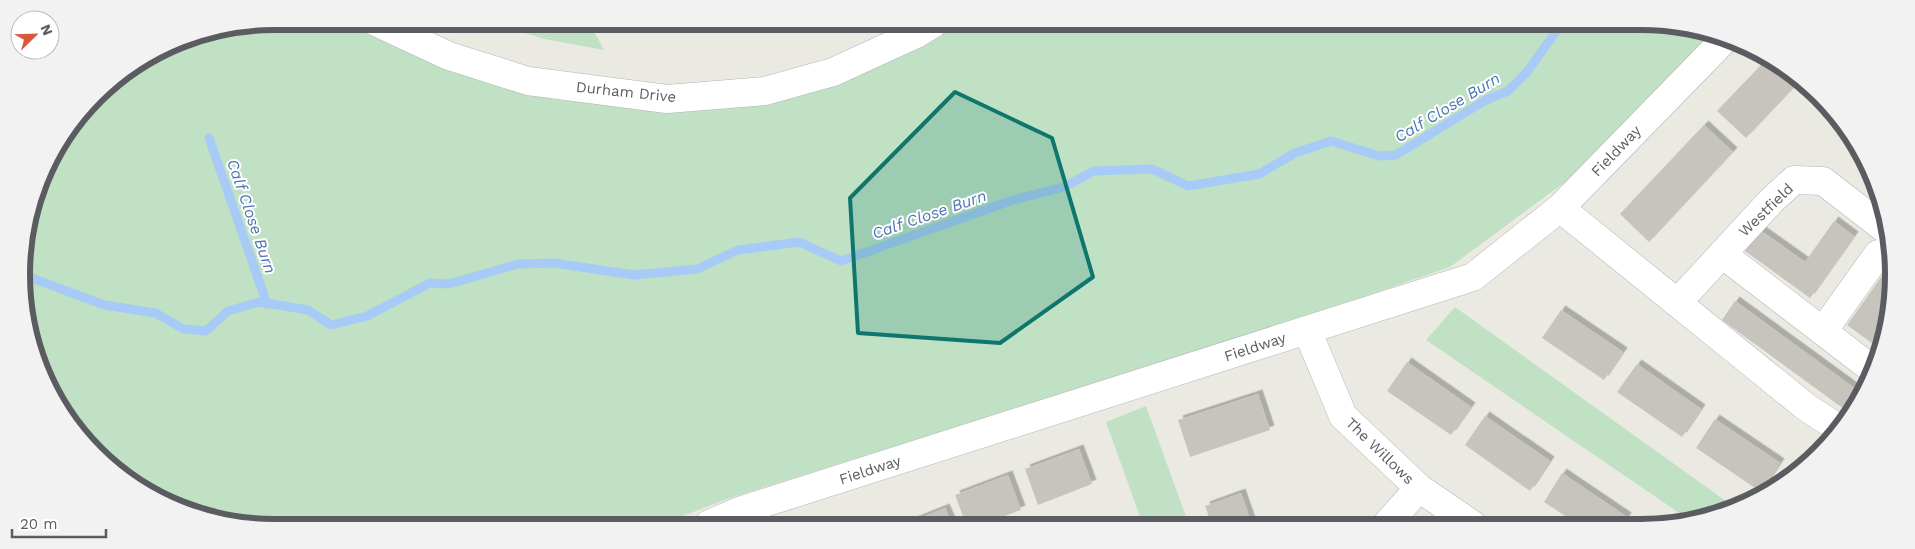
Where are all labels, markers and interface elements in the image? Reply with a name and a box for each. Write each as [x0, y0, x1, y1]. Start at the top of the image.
north arrow [10, 10, 60, 60]
text: N [38, 22, 56, 38]
water label: Calf Close Burn [1391, 68, 1503, 146]
street label: Durham Drive [575, 78, 677, 106]
street label: Fieldway [1587, 122, 1645, 180]
water label: Calf Close Burn [223, 157, 280, 276]
street label: Westfield [1735, 180, 1797, 240]
water label: Calf Close Burn [870, 186, 989, 243]
street label: Fieldway [1222, 328, 1288, 365]
street label: The Willows [1342, 414, 1418, 488]
street label: Fieldway [837, 451, 903, 488]
scale bar [12, 506, 106, 538]
text: 20 m [20, 515, 58, 533]

